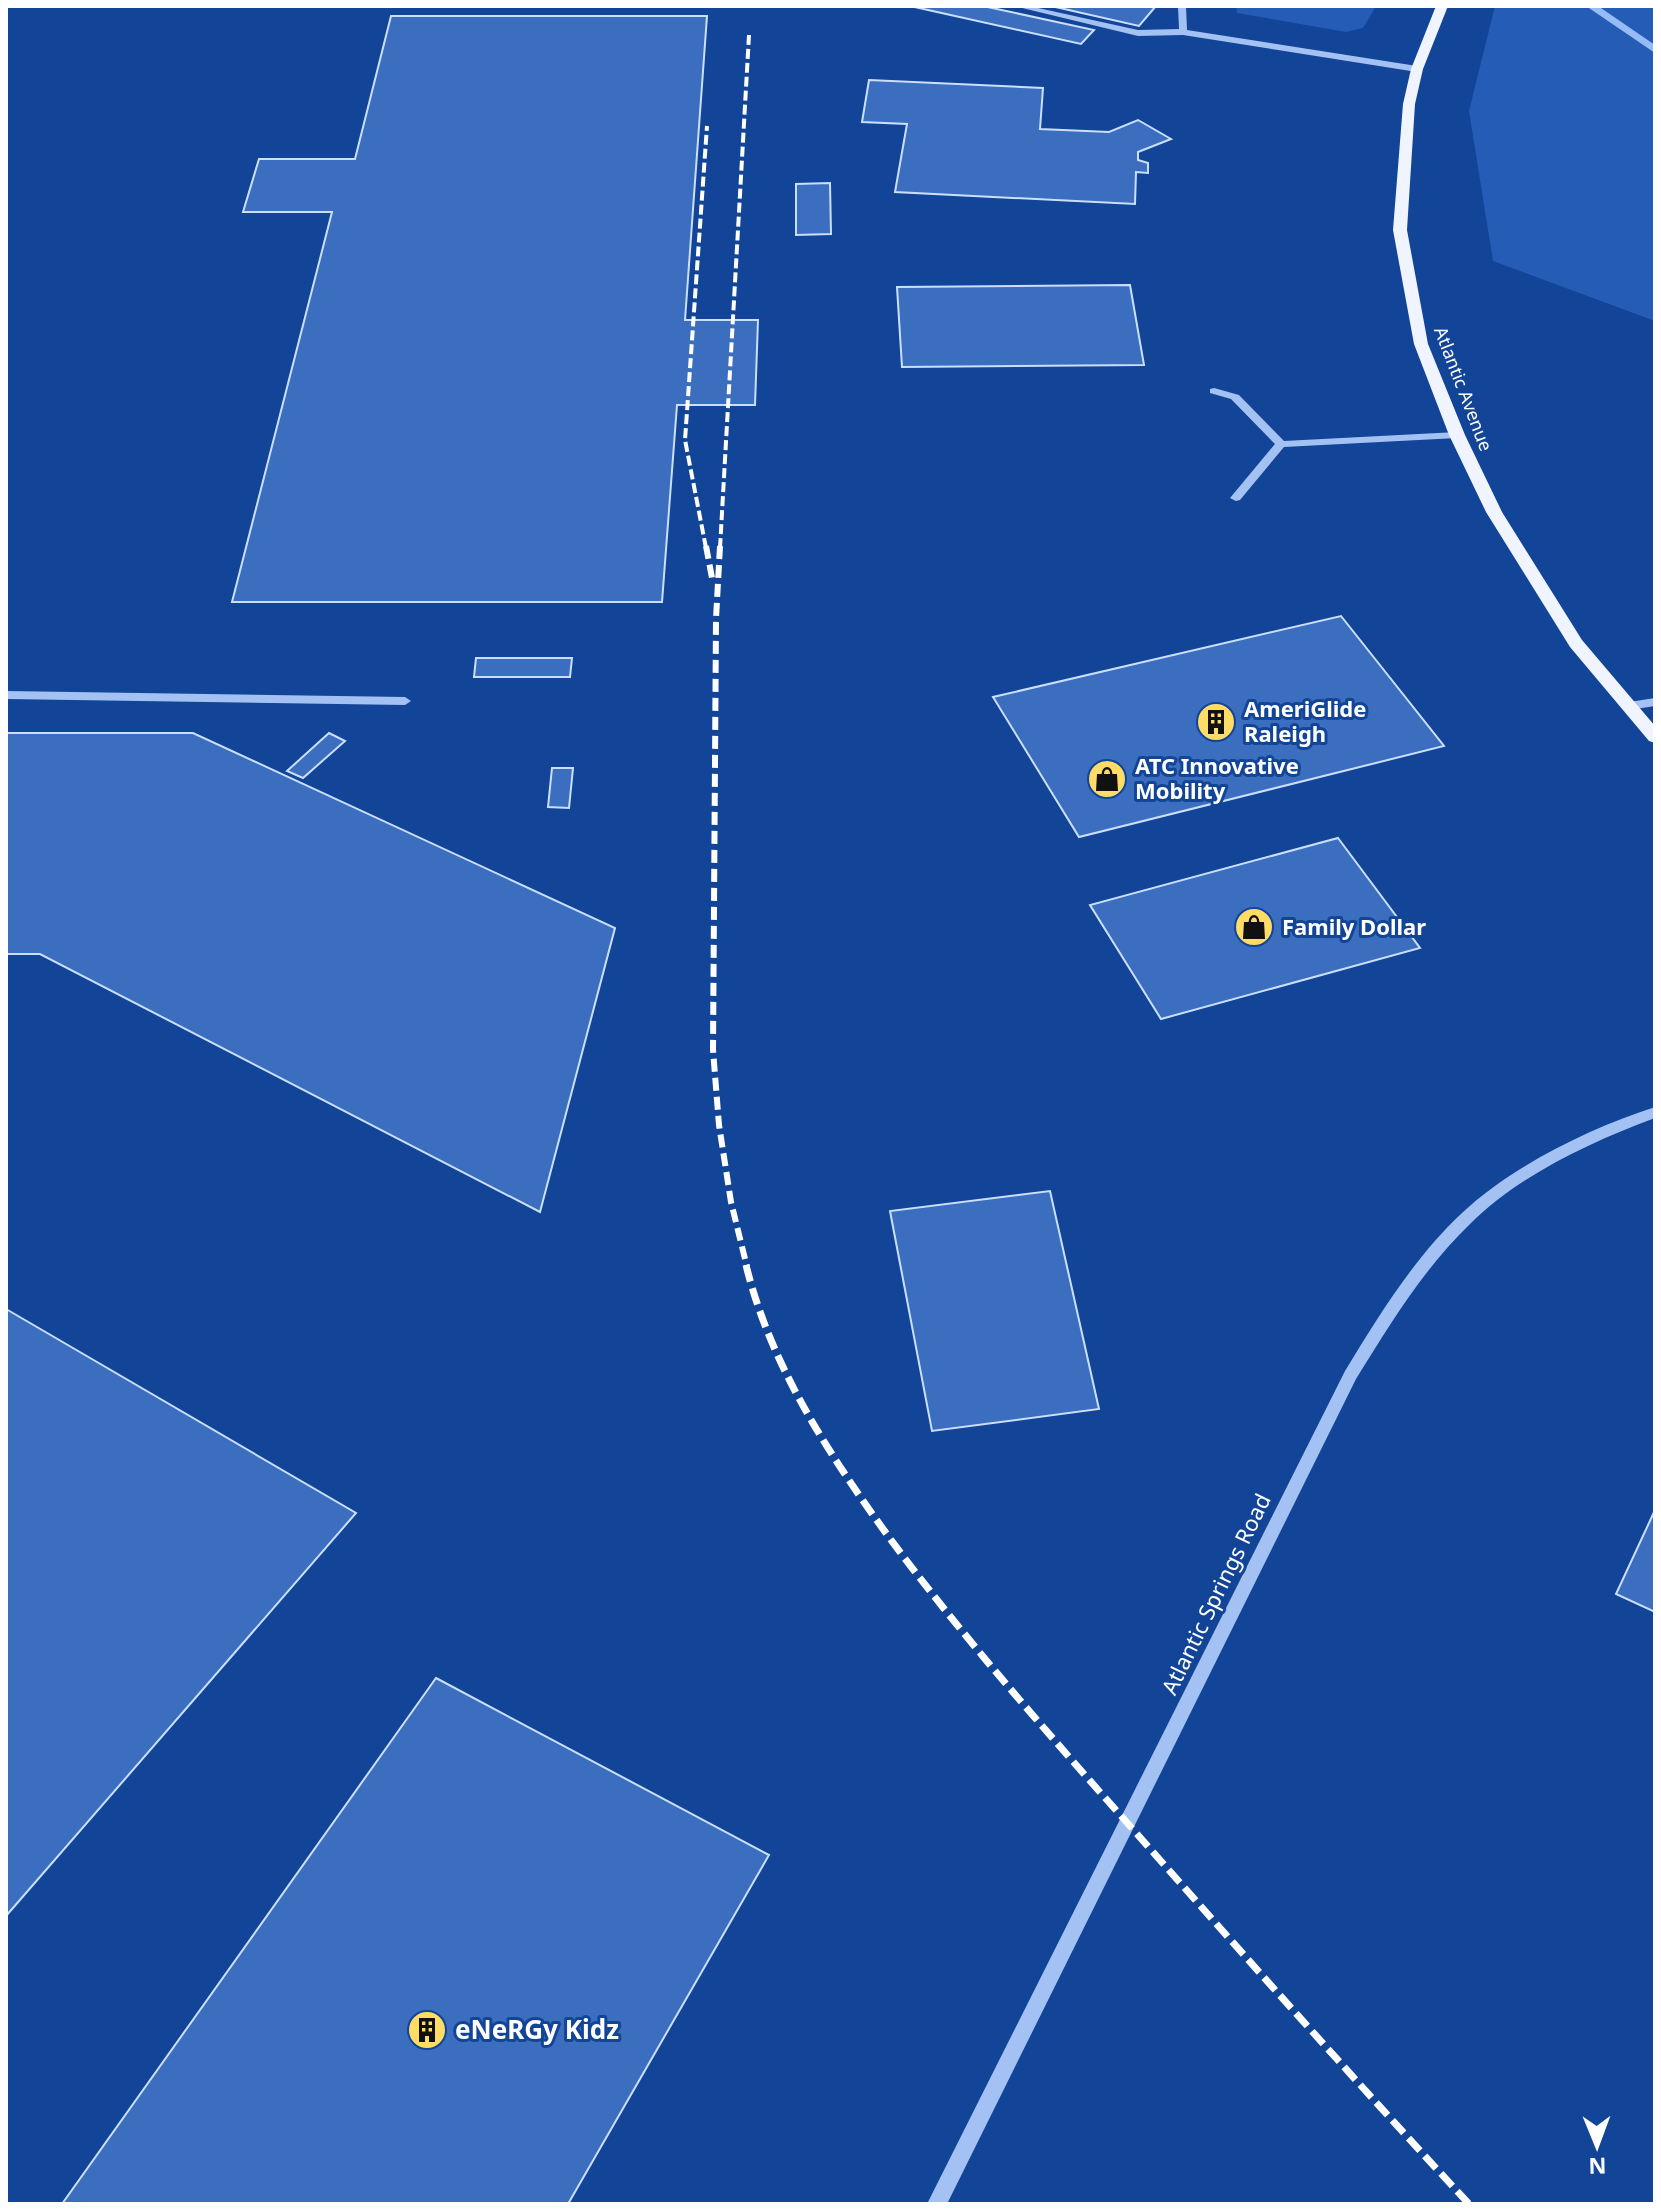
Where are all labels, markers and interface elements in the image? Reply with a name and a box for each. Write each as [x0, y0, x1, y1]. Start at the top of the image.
street label: Atlantic Avenue [1429, 323, 1499, 454]
place label: AmeriGlide Raleigh [1244, 693, 1366, 748]
building icon: AmeriGlide Raleigh [1195, 701, 1237, 743]
place label: ATC Innovative Mobility [1135, 750, 1299, 805]
shop icon: ATC Innovative Mobility [1086, 758, 1128, 800]
shop icon: Family Dollar [1233, 906, 1275, 948]
place label: Family Dollar [1282, 911, 1426, 941]
street label: Atlantic Springs Road [1153, 1488, 1277, 1699]
building icon: eNeRGy Kidz [406, 2009, 448, 2051]
place label: eNeRGy Kidz [455, 2011, 619, 2047]
north arrow [1557, 2106, 1637, 2186]
text: N [1588, 2152, 1607, 2182]

